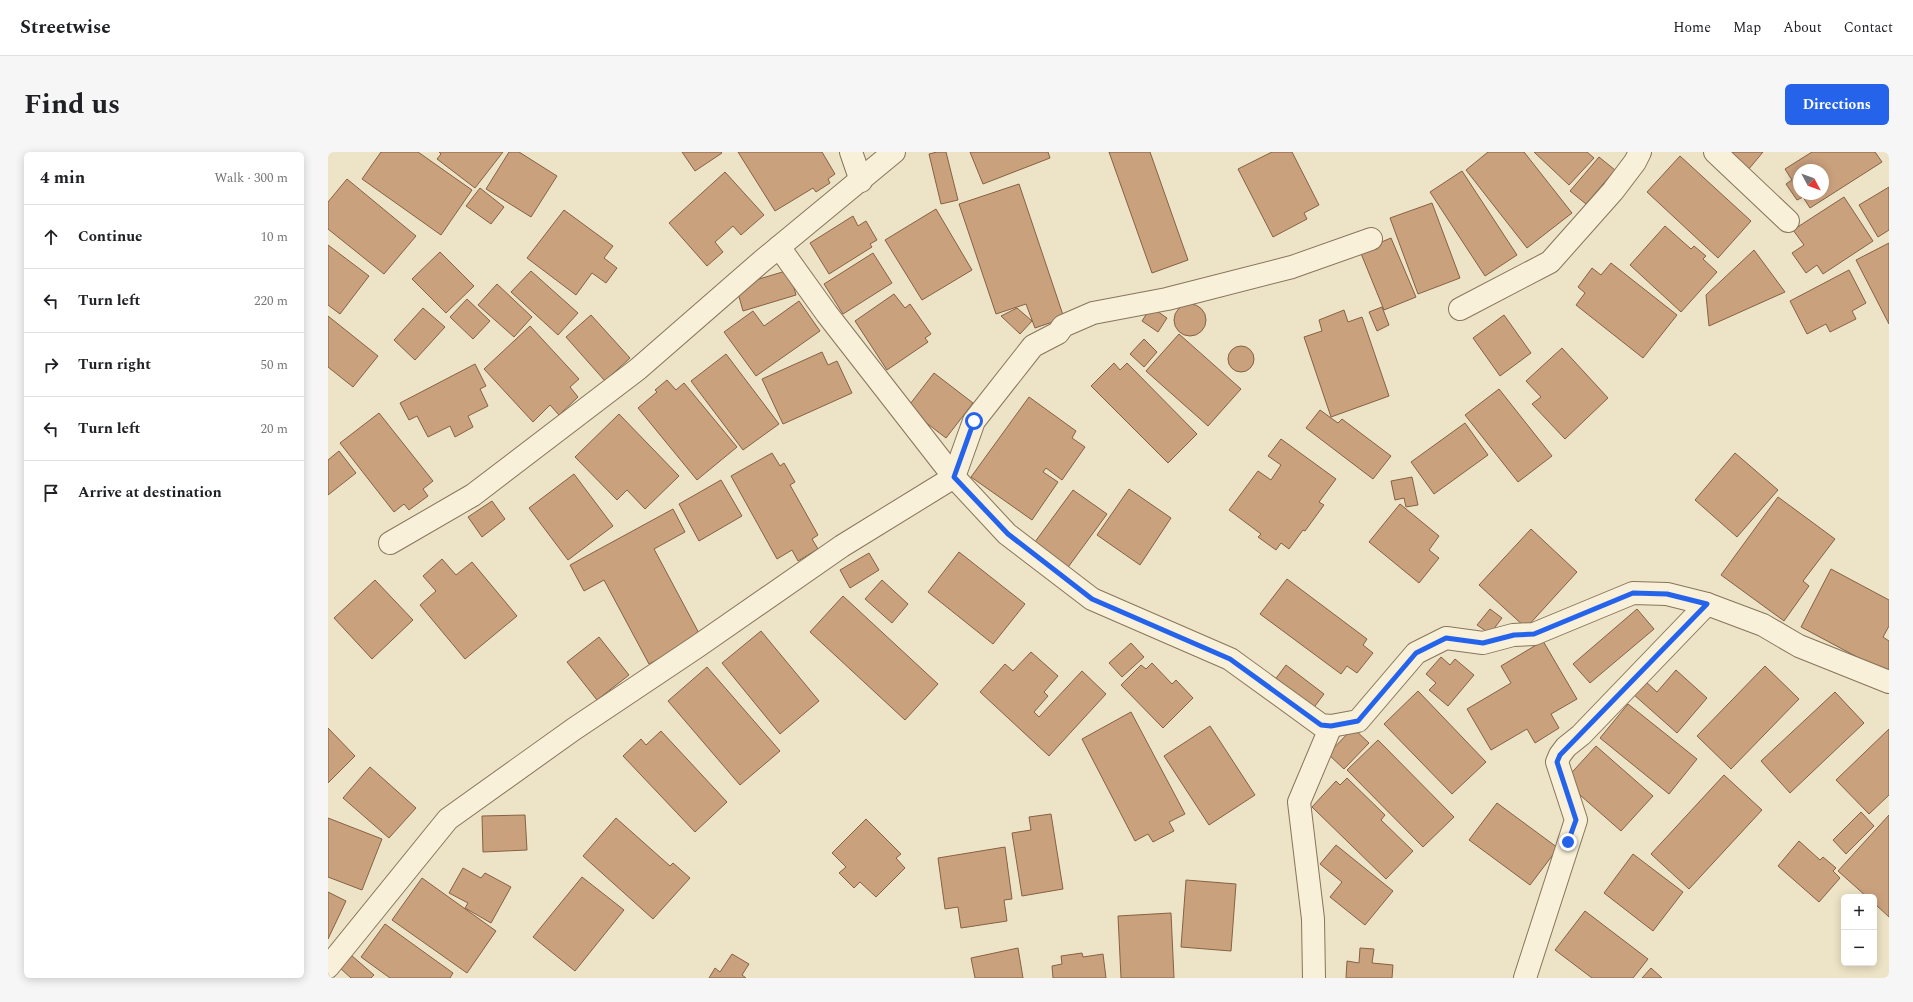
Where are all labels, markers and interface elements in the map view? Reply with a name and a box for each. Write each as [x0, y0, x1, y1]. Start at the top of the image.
text: Streetwise [20, 13, 111, 42]
text: Home [1673, 17, 1711, 38]
text: Map [1733, 17, 1761, 38]
text: About [1783, 17, 1822, 38]
text: Contact [1844, 17, 1893, 38]
text: Find us [24, 83, 120, 126]
button: Directions [1785, 84, 1889, 125]
north arrow [1793, 164, 1829, 200]
text: 4 min [40, 165, 85, 191]
text: Walk · 300 m [214, 168, 288, 188]
text: Continue [78, 225, 143, 248]
icon: ahead [40, 226, 62, 248]
text: 10 m [261, 227, 288, 247]
text: Turn left [78, 289, 140, 312]
icon: left [40, 290, 62, 312]
text: 220 m [254, 291, 288, 311]
text: Turn right [78, 353, 151, 376]
icon: right [40, 354, 62, 376]
text: 50 m [261, 355, 288, 375]
route start [965, 412, 983, 430]
text: Turn left [78, 417, 140, 440]
icon: left [40, 418, 62, 440]
text: 20 m [261, 419, 288, 439]
text: Arrive at destination [78, 481, 222, 504]
icon: arrive [40, 482, 62, 504]
route end [1559, 833, 1577, 851]
map controls [1841, 894, 1877, 966]
button: + [1841, 894, 1877, 930]
button: − [1841, 930, 1877, 966]

